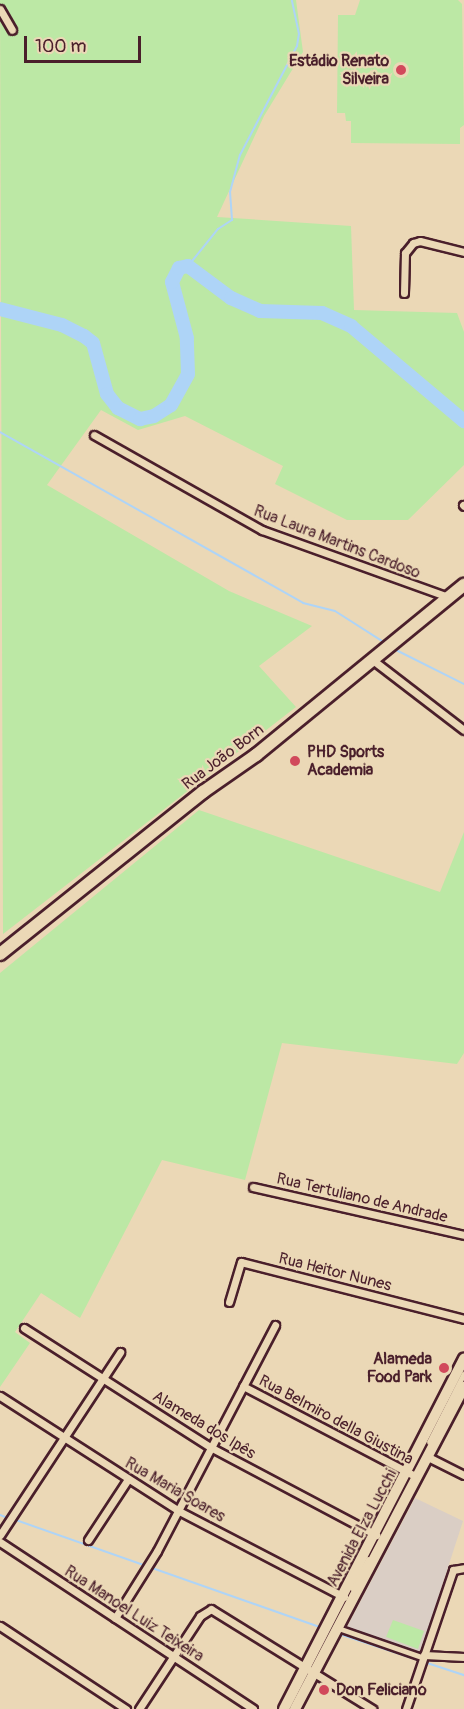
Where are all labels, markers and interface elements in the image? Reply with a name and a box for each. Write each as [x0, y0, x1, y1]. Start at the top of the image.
scale bar [27, 24, 144, 62]
text: 100 m [35, 35, 87, 58]
place label: Estádio Renato Silveira [289, 51, 389, 89]
marker: Estádio Renato Silveira [394, 63, 408, 77]
street label: Rua Laura Martins Cardoso [251, 501, 423, 583]
street label: Rua João Born [178, 720, 268, 794]
place label: PHD Sports Academia [307, 742, 384, 780]
marker: PHD Sports Academia [288, 754, 302, 768]
street label: Rua Tertuliano de Andrade [275, 1169, 449, 1227]
street label: Rua Heitor Nunes [277, 1249, 393, 1295]
place label: Alameda Food Park [367, 1349, 432, 1387]
marker: Alameda Food Park [437, 1361, 451, 1375]
street label: Rua Belmiro della Giustina [255, 1371, 417, 1469]
street label: Alameda dos Ipês [149, 1387, 259, 1463]
street label: Rua Maria Soares [122, 1454, 228, 1526]
street label: Avenida Elza Lucchi [323, 1466, 401, 1590]
street label: Rua Manoel Luiz Teixeira [61, 1562, 207, 1666]
place label: Don Feliciano [336, 1680, 427, 1700]
marker: Don Feliciano [317, 1683, 331, 1697]

